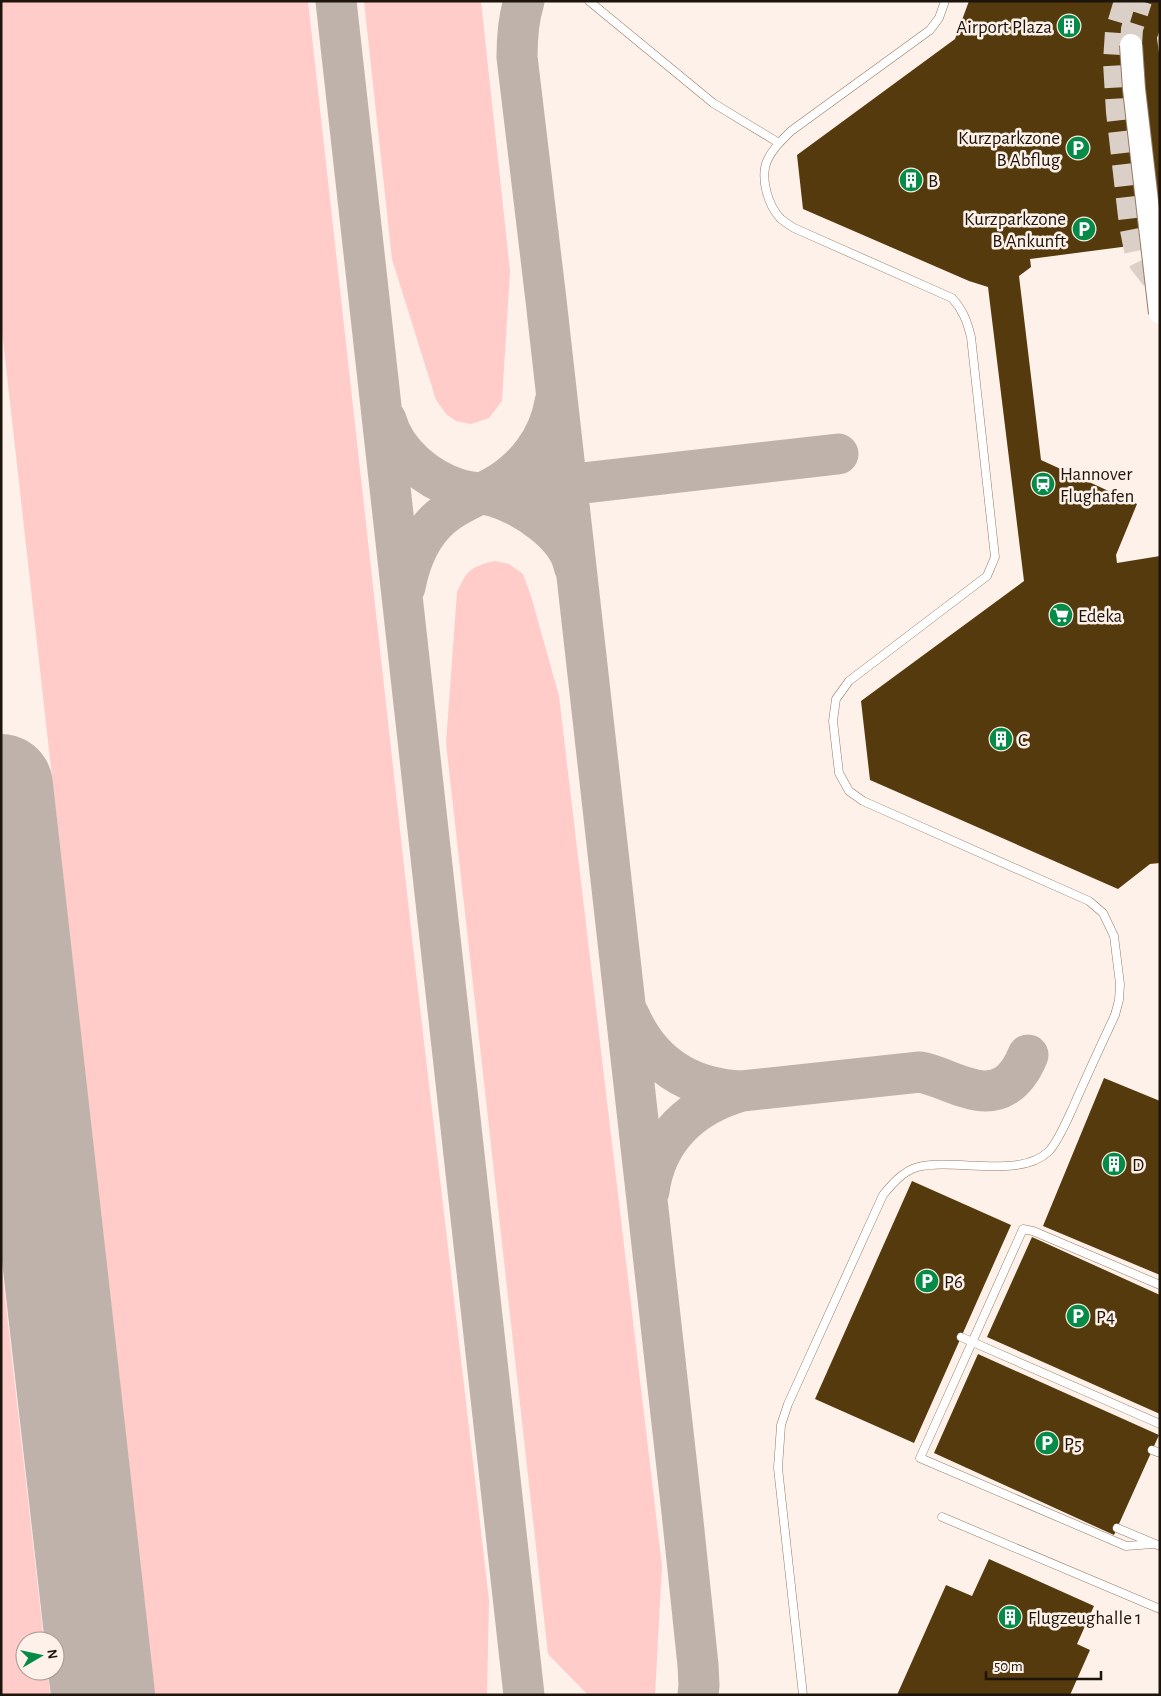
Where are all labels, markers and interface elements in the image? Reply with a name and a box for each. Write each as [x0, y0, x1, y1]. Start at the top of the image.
building icon: Airport Plaza [1056, 13, 1082, 39]
place label: Airport Plaza [956, 18, 1052, 37]
place label: Kurzparkzone B Abflug [958, 129, 1061, 170]
parking icon: Kurzparkzone B Abflug [1065, 135, 1091, 161]
building icon: B [898, 167, 924, 193]
place label: B [928, 172, 938, 191]
place label: Kurzparkzone B Ankunft [964, 210, 1066, 251]
parking icon: Kurzparkzone B Ankunft [1071, 216, 1097, 242]
place label: Hannover Flughafen [1060, 465, 1134, 506]
station icon: Hannover Flughafen [1030, 471, 1056, 497]
supermarket icon: Edeka [1048, 602, 1074, 628]
place label: Edeka [1078, 607, 1123, 626]
building icon: C [988, 726, 1014, 752]
place label: C [1018, 731, 1028, 750]
building icon: D [1101, 1151, 1127, 1177]
place label: D [1132, 1156, 1144, 1175]
parking icon: P6 [914, 1268, 940, 1294]
place label: P6 [944, 1273, 963, 1292]
parking icon: P4 [1065, 1303, 1091, 1329]
place label: P4 [1096, 1308, 1115, 1327]
parking icon: P5 [1034, 1430, 1060, 1456]
place label: P5 [1064, 1435, 1082, 1454]
building icon: Flugzeughalle 1 [997, 1604, 1023, 1630]
place label: Flugzeughalle 1 [1028, 1609, 1142, 1628]
north arrow [15, 1631, 65, 1681]
text: N [44, 1648, 60, 1660]
scale bar [986, 1648, 1101, 1680]
text: 50 m [994, 1659, 1023, 1674]

